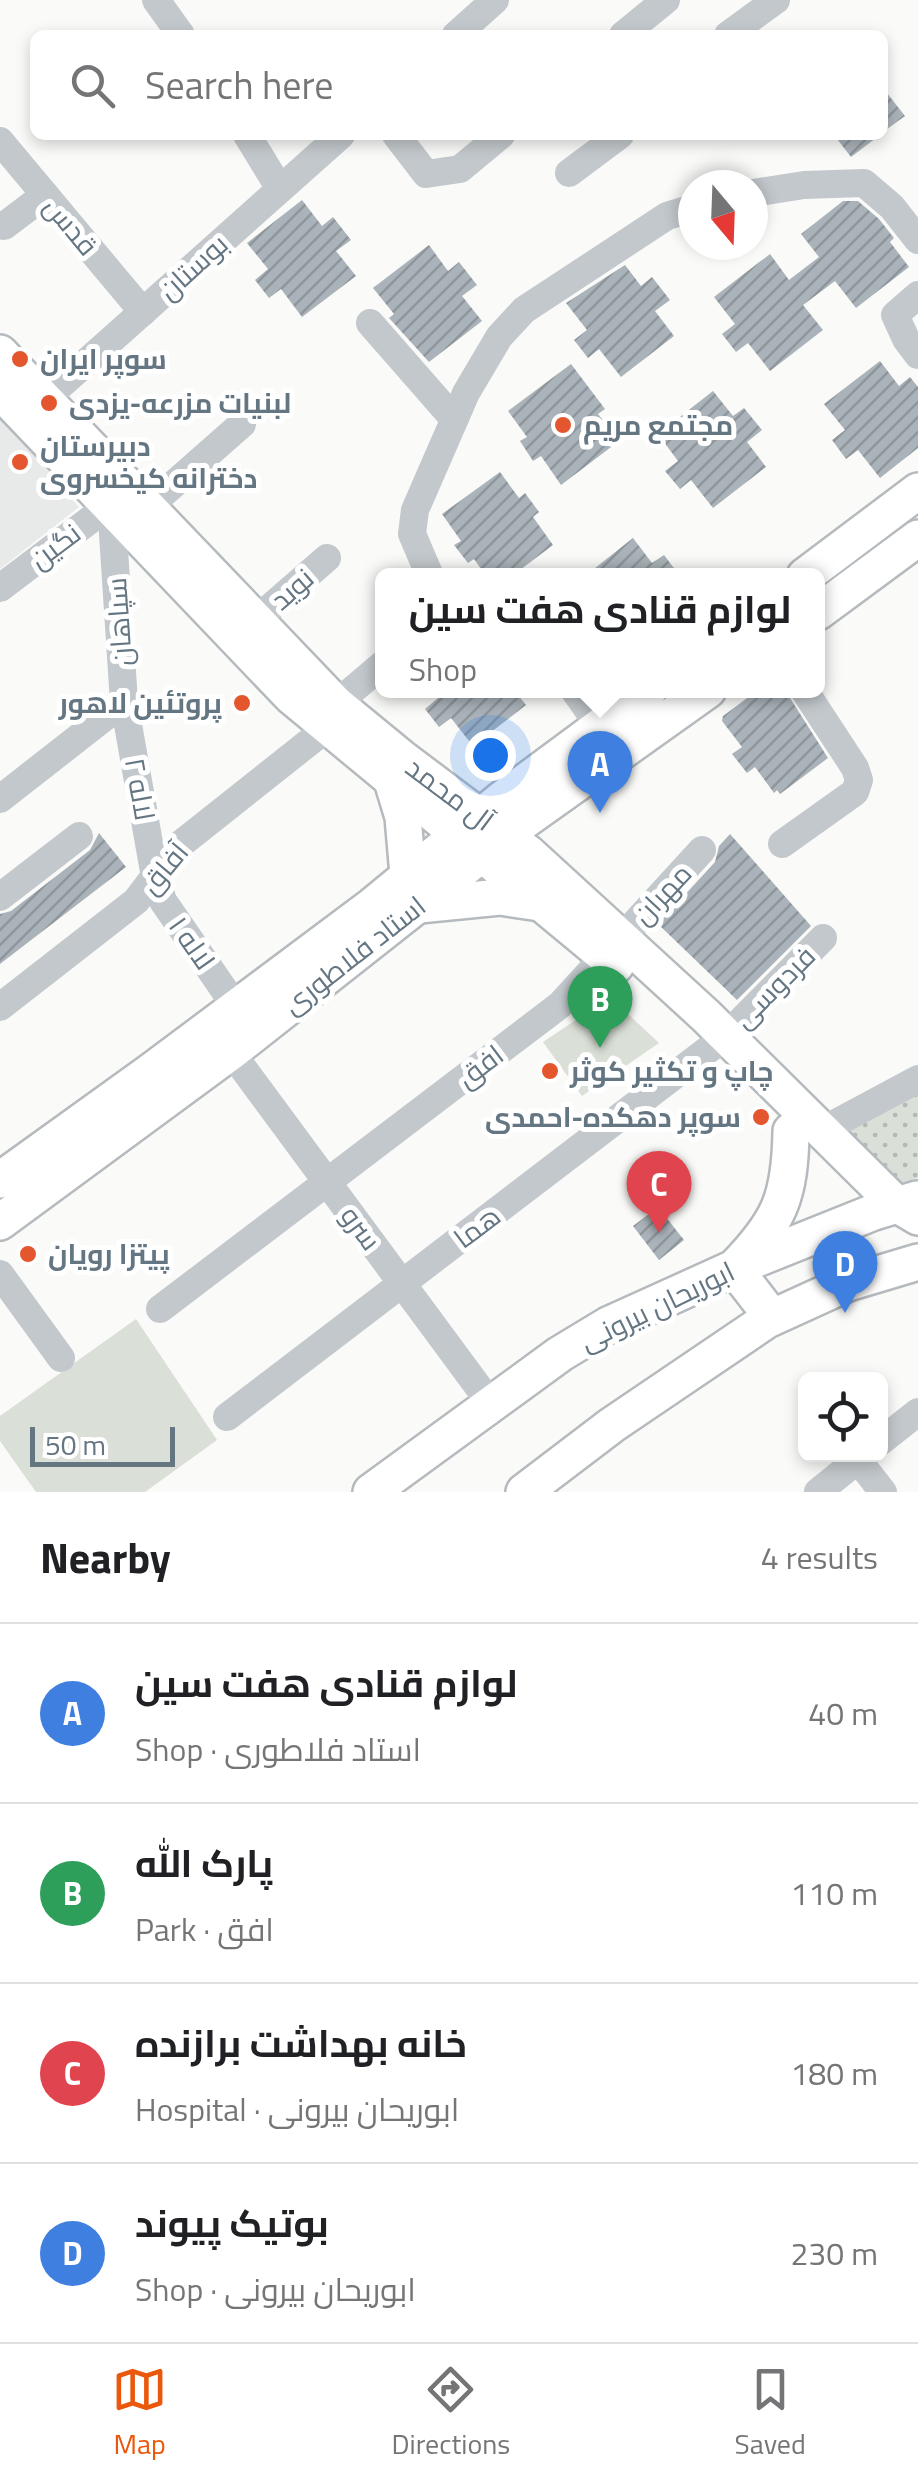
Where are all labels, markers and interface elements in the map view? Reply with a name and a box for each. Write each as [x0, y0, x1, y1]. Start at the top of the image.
search box [30, 30, 888, 140]
text: Search here [145, 56, 333, 114]
icon: search [65, 58, 120, 113]
north arrow [678, 170, 768, 260]
street label: قدس [34, 187, 109, 265]
street label: بوستان [148, 223, 238, 310]
place label: سوپر ایران [40, 337, 167, 380]
marker: سوپر ایران [9, 348, 31, 370]
place label: لبنیات مزرعه-یزدی [69, 381, 291, 424]
marker: لبنیات مزرعه-یزدی [38, 392, 60, 414]
place label: مجتمع مریم [583, 403, 733, 446]
marker: مجتمع مریم [552, 414, 574, 436]
place label: دبیرستان دخترانه کیخسروی [40, 424, 257, 499]
marker: دبیرستان دخترانه کیخسروی [9, 451, 31, 473]
street label: نگین [20, 512, 90, 579]
street label: نوید [260, 557, 323, 620]
popup [375, 568, 825, 698]
street label: سپاهان [94, 576, 143, 668]
text: لوازم قنادی هفت سین [409, 580, 791, 638]
text: Shop [409, 645, 477, 693]
place label: پروتئین لاهور [58, 681, 222, 724]
marker: پروتئین لاهور [231, 692, 253, 714]
your location [465, 730, 516, 781]
pin: A [568, 730, 632, 813]
street label: آل محمد [397, 746, 504, 841]
street label: لاله ۲ [114, 754, 167, 824]
street label: آفاق [129, 832, 199, 903]
street label: مهران [622, 853, 702, 934]
street label: استاد فلاطوری [273, 885, 435, 1025]
street label: لاله ۱ [159, 907, 226, 978]
street label: فردوسی [722, 935, 825, 1038]
pin: B [568, 966, 632, 1048]
street label: افق [447, 1034, 512, 1098]
place label: چاپ و تکثیر کوثر [569, 1049, 773, 1092]
marker: چاپ و تکثیر کوثر [539, 1060, 561, 1082]
place label: سوپر دهکده-احمدی [485, 1095, 741, 1138]
marker: سوپر دهکده-احمدی [750, 1106, 772, 1128]
pin: C [626, 1150, 692, 1233]
street label: هما [444, 1195, 509, 1259]
street label: سرو [330, 1196, 392, 1259]
pin: D [812, 1230, 878, 1313]
place label: پیتزا رویان [48, 1232, 170, 1275]
marker: پیتزا رویان [17, 1243, 39, 1265]
street label: ابوریحان بیرونی [572, 1249, 742, 1362]
map controls [798, 1372, 888, 1462]
button: locate [798, 1372, 888, 1462]
scale bar [30, 1422, 175, 1466]
text: 50 m [45, 1423, 106, 1466]
text: Nearby [40, 1525, 171, 1589]
text: 4 results [761, 1533, 878, 1581]
text: لوازم قنادی هفت سین [135, 1654, 518, 1712]
text: A [63, 1689, 82, 1737]
text: 40 m [808, 1689, 878, 1737]
text: Shop · استاد فلاطوری [135, 1725, 421, 1773]
text: پارک الله [135, 1834, 273, 1892]
text: B [63, 1869, 82, 1917]
text: 110 m [790, 1869, 878, 1917]
text: Park · افق [135, 1905, 274, 1953]
text: خانه بهداشت برازنده [135, 2014, 467, 2072]
text: C [64, 2049, 81, 2097]
text: 180 m [790, 2049, 878, 2097]
text: Hospital · ابوریحان بیرونی [135, 2085, 459, 2133]
text: بوتیک پیوند [135, 2194, 329, 2252]
text: D [62, 2229, 83, 2277]
text: 230 m [790, 2229, 878, 2277]
text: Shop · ابوریحان بیرونی [135, 2265, 416, 2313]
tab: Map [112, 2362, 167, 2465]
tab: Directions [391, 2362, 510, 2465]
tab: Saved [735, 2362, 806, 2465]

